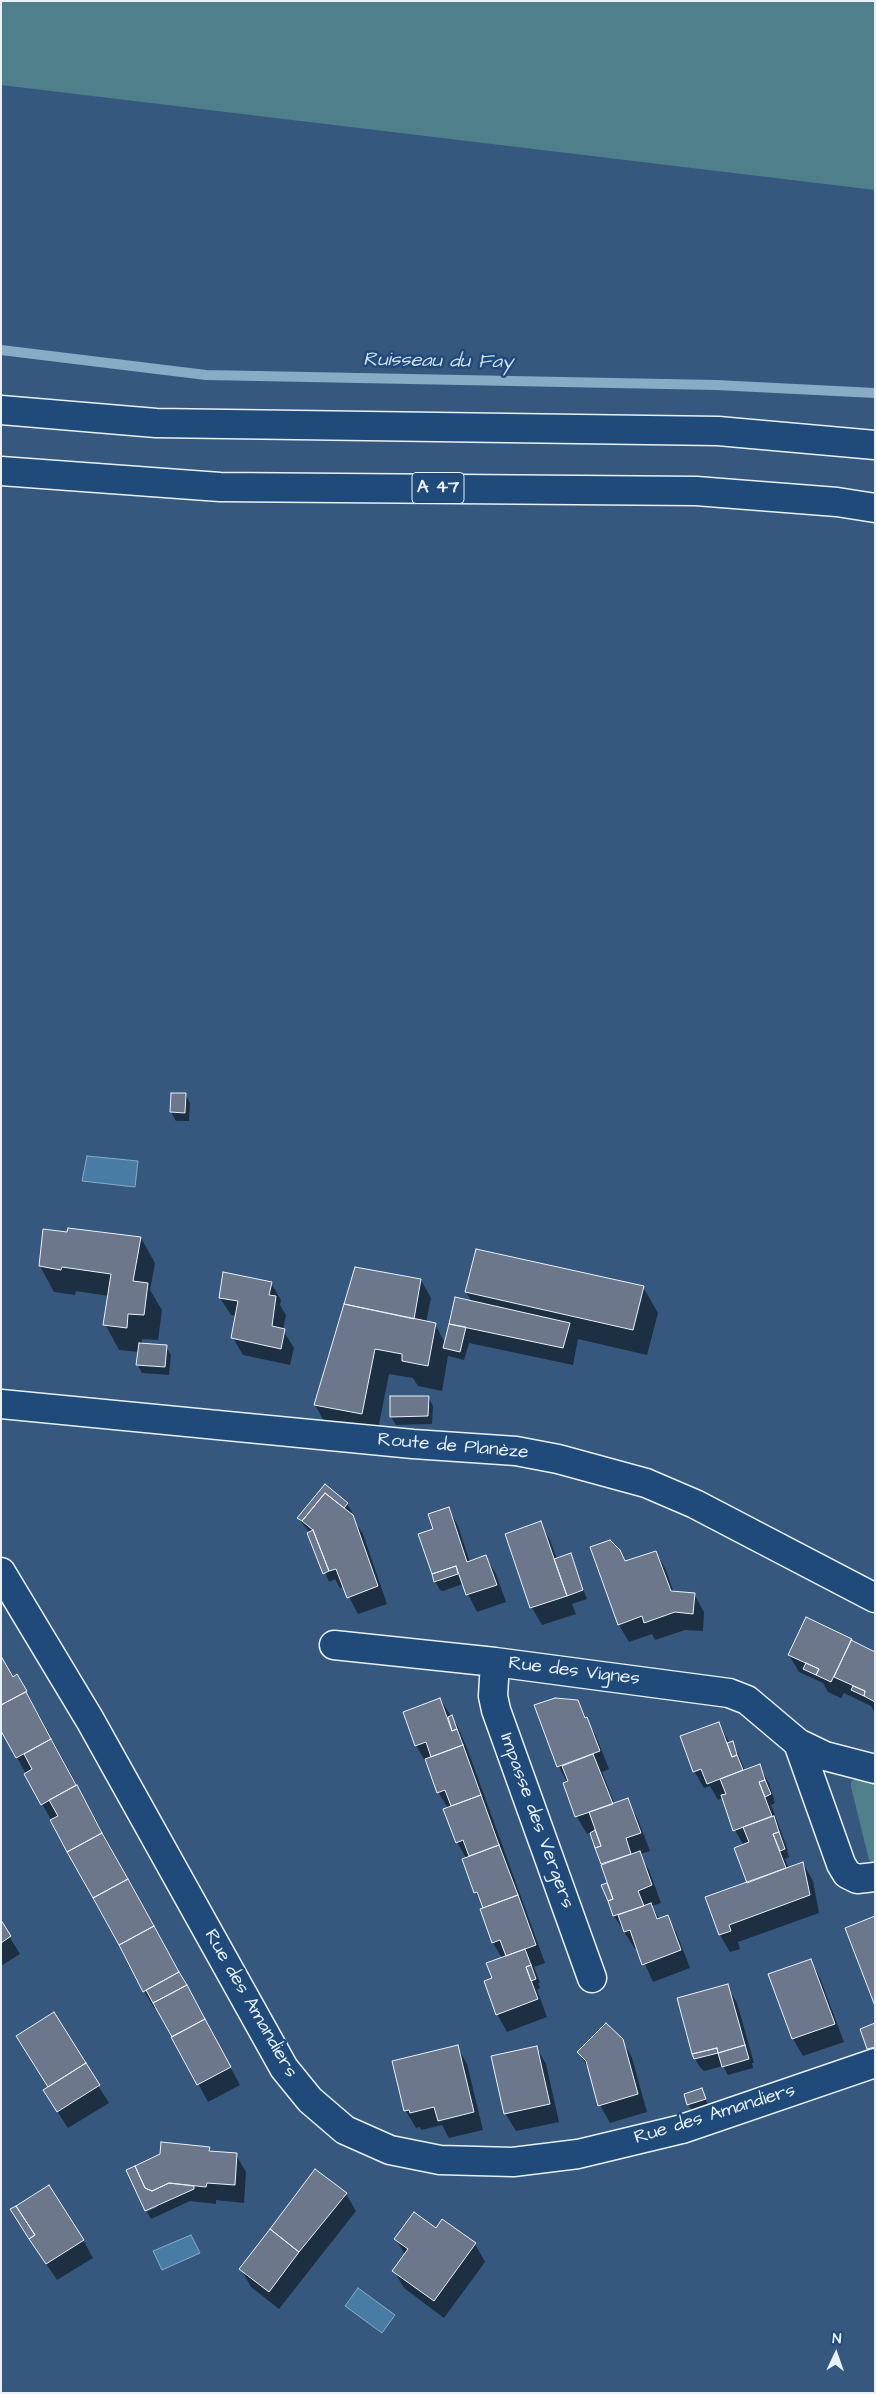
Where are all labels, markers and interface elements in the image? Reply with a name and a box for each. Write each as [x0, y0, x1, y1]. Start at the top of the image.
water label: Ruisseau du Fay [363, 349, 513, 375]
road number: A 47 [412, 472, 464, 503]
street label: Route de Planèze [377, 1429, 529, 1465]
street label: Rue des Vignes [507, 1653, 641, 1691]
street label: Impasse des Vergers [494, 1730, 578, 1912]
street label: Rue des Amandiers [198, 1926, 302, 2082]
street label: Rue des Amandiers [632, 2080, 798, 2150]
north arrow [811, 2329, 861, 2379]
text: N [832, 2329, 842, 2349]

